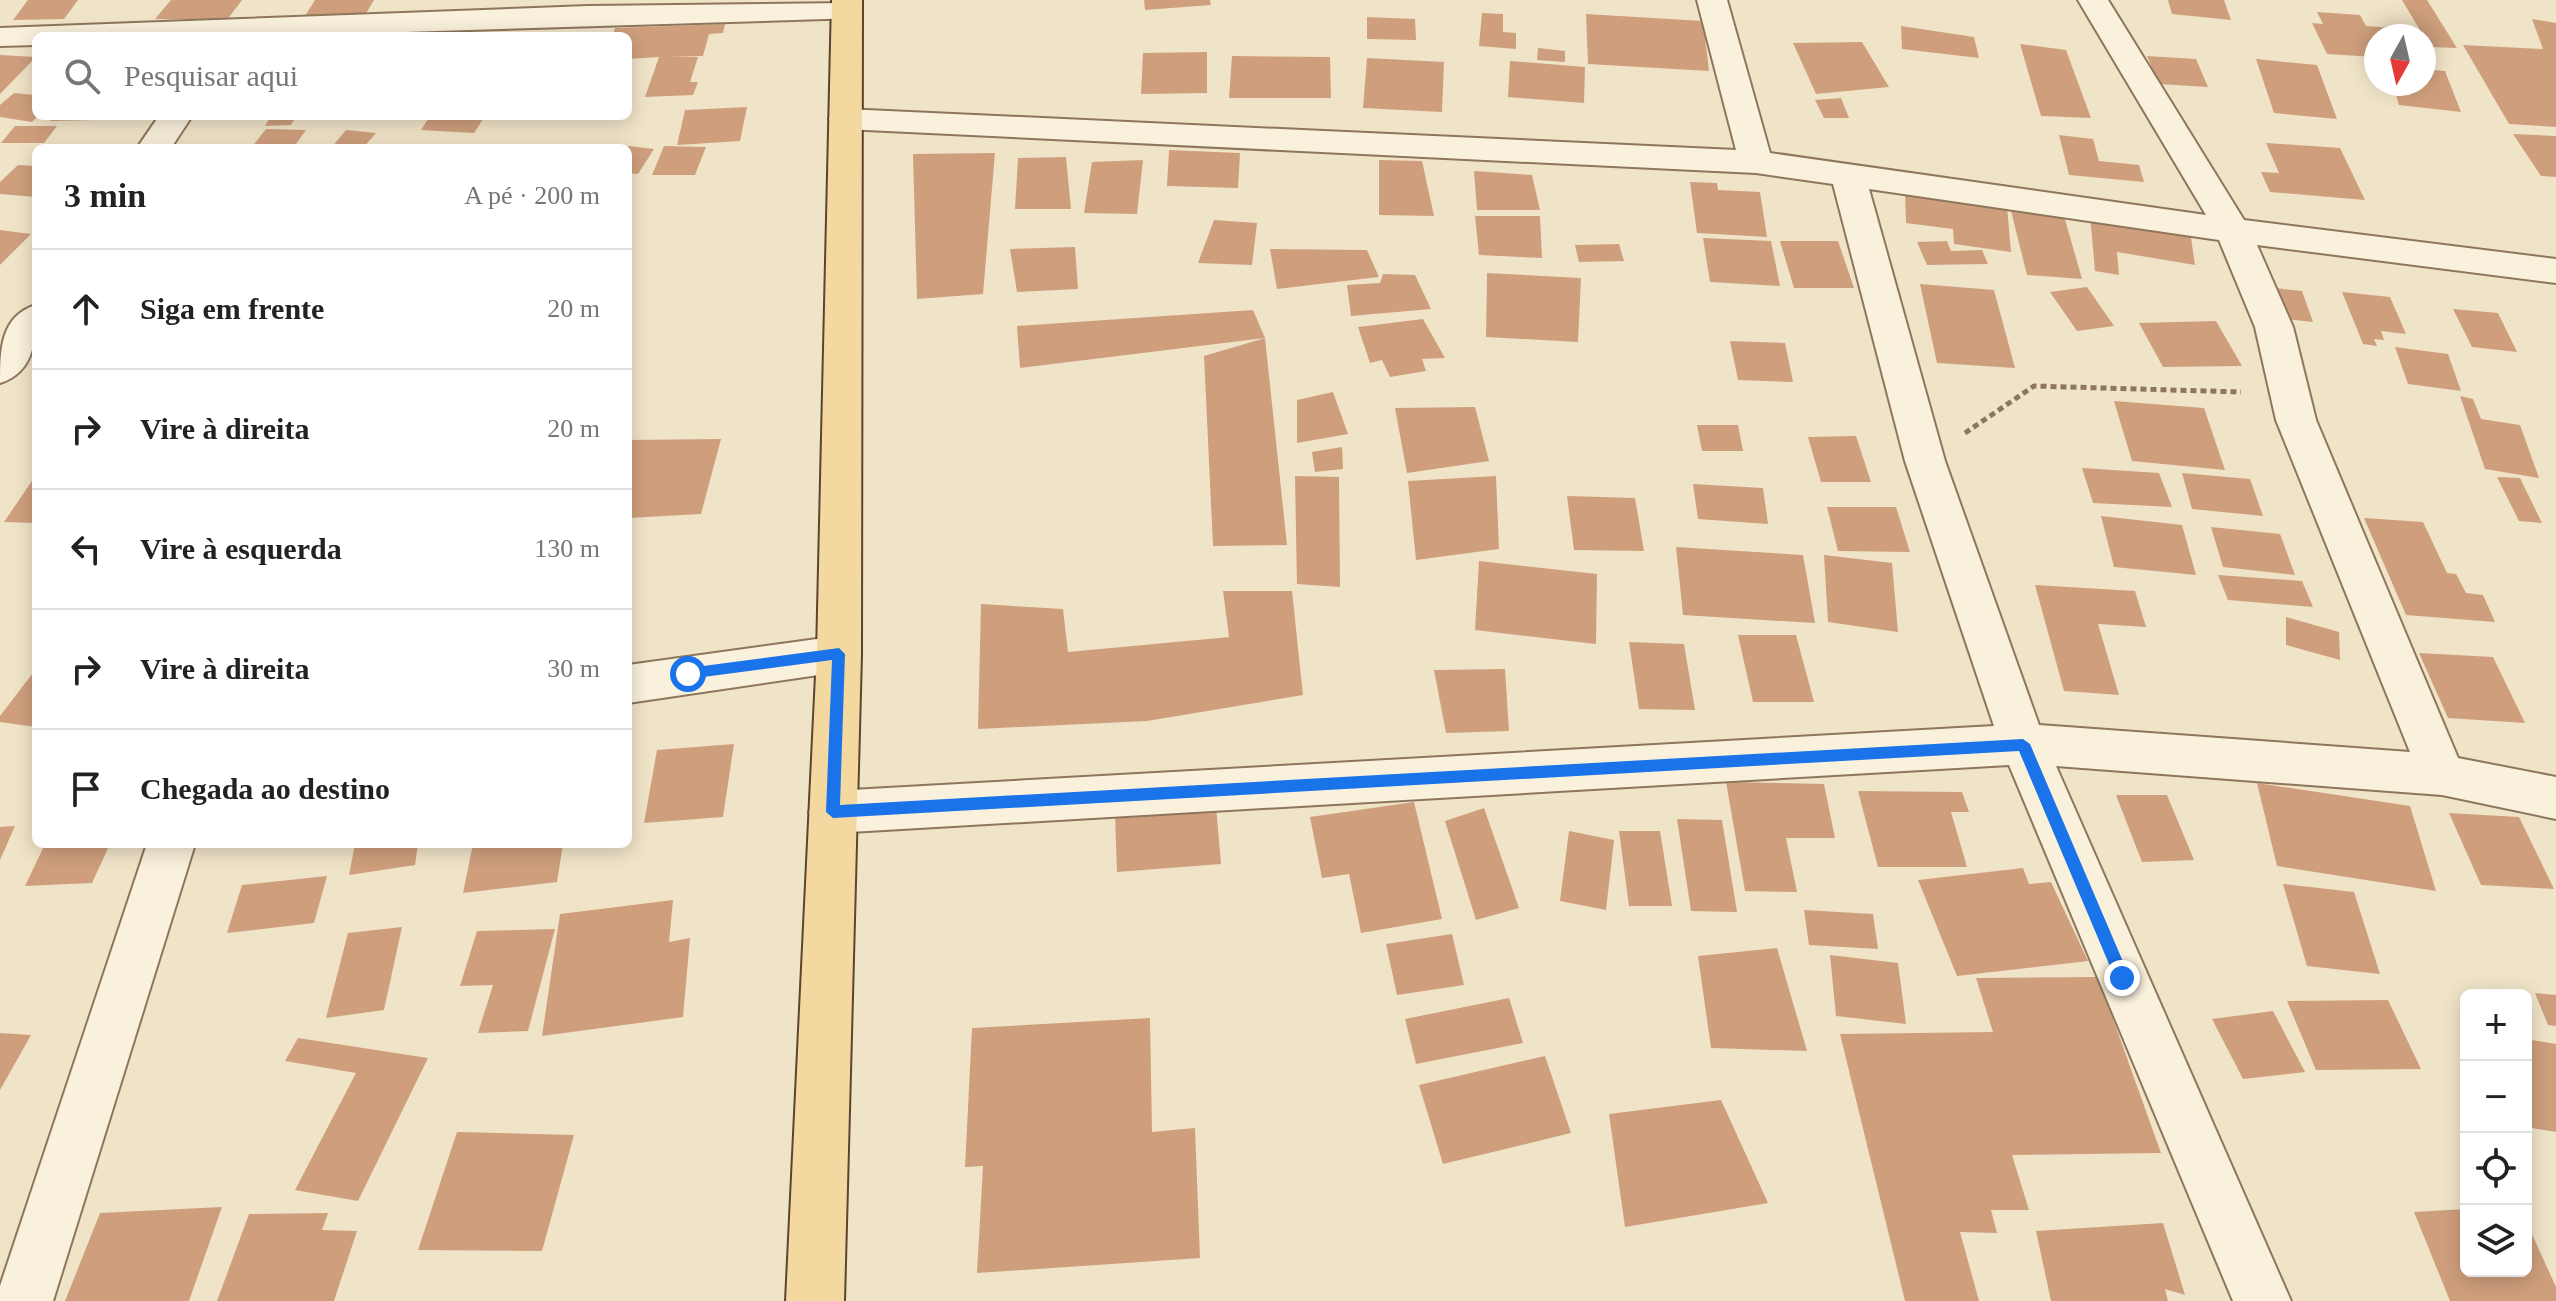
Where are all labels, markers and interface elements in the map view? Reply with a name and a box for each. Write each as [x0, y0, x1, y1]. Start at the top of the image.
north arrow [2364, 24, 2436, 96]
search box [32, 32, 632, 120]
icon: search [60, 54, 104, 98]
text: Pesquisar aqui [124, 59, 298, 92]
text: 3 min [64, 177, 146, 214]
text: A pé · 200 m [464, 181, 600, 210]
icon: ahead [64, 287, 108, 331]
text: Siga em frente [140, 292, 324, 325]
text: 20 m [547, 294, 600, 323]
icon: right [64, 407, 108, 451]
text: Vire à direita [140, 412, 309, 445]
text: 20 m [547, 414, 600, 443]
icon: left [64, 527, 108, 571]
text: Vire à esquerda [140, 532, 342, 565]
text: 130 m [534, 534, 600, 563]
icon: right [64, 647, 108, 691]
text: Vire à direita [140, 652, 309, 685]
text: 30 m [547, 654, 600, 683]
route start [670, 656, 706, 692]
icon: arrive [64, 767, 108, 811]
text: Chegada ao destino [140, 772, 390, 805]
route end [2104, 960, 2140, 996]
map controls [2460, 989, 2532, 1277]
button: + [2460, 989, 2532, 1061]
button: − [2460, 1061, 2532, 1133]
button: locate [2460, 1133, 2532, 1205]
button: layers [2460, 1205, 2532, 1277]

